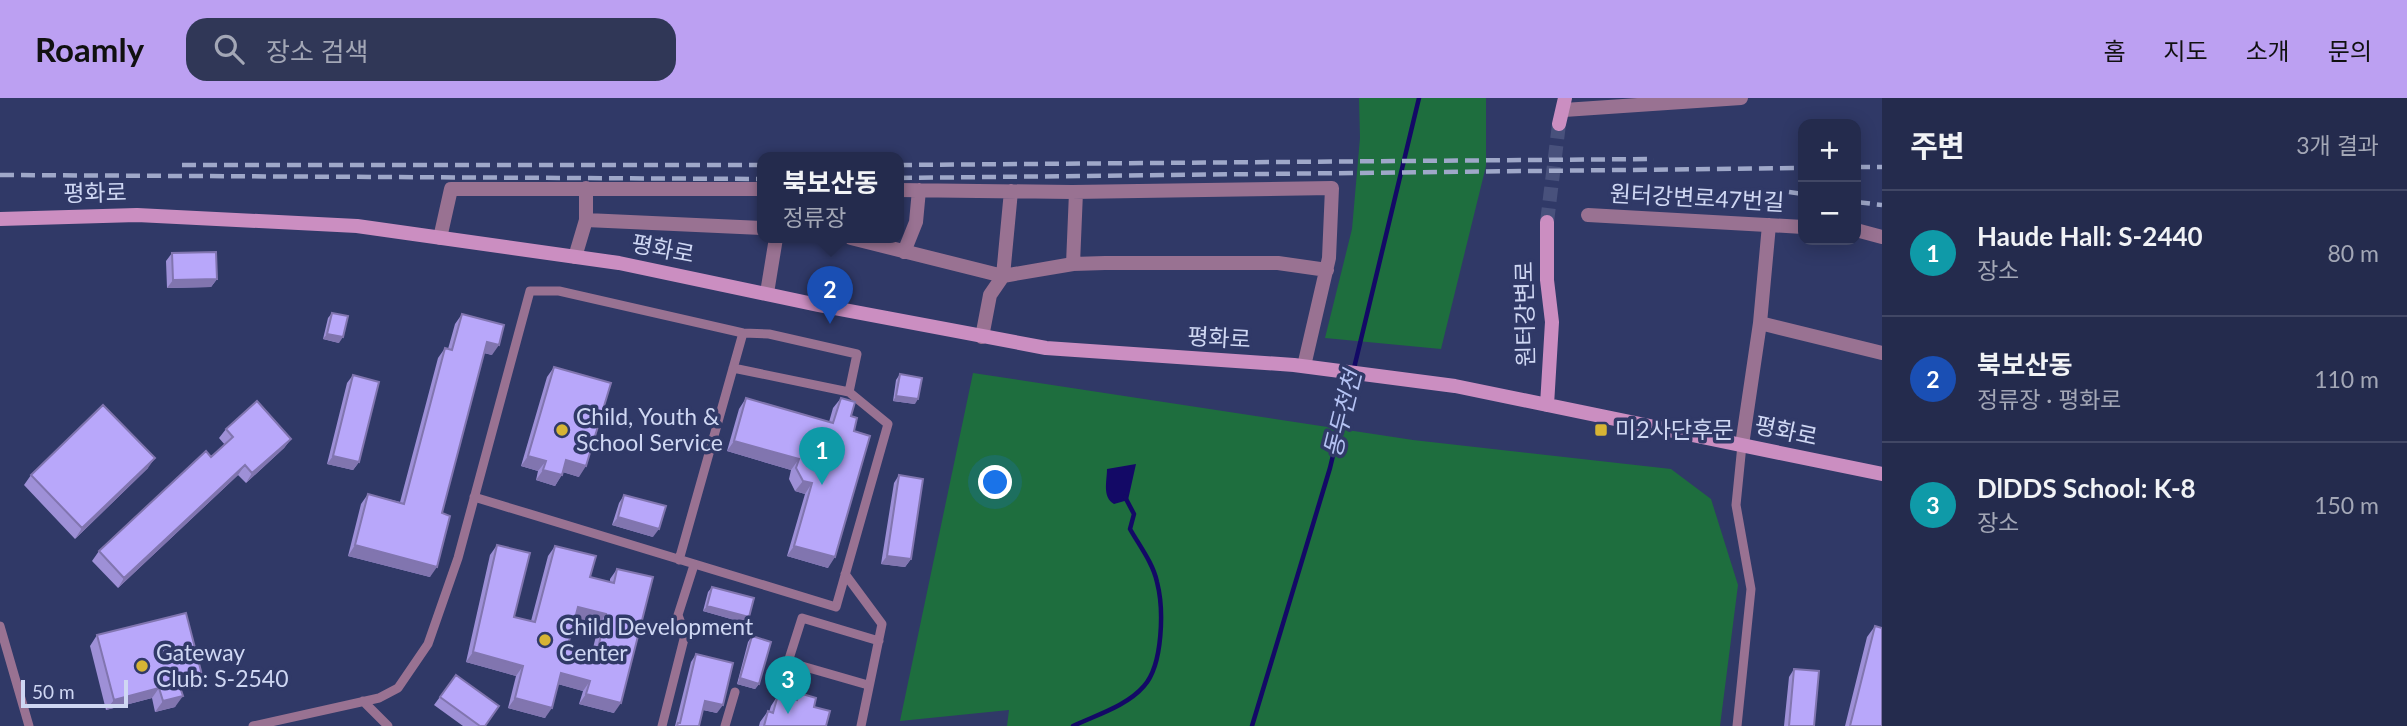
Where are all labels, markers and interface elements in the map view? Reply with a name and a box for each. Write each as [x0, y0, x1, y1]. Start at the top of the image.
search box [186, 18, 676, 81]
text: Roamly [35, 29, 144, 69]
icon: search [210, 30, 248, 68]
text: 장소 검색 [266, 35, 368, 67]
text: 홈 [2103, 36, 2125, 65]
text: 지도 [2163, 36, 2208, 65]
text: 소개 [2246, 36, 2290, 65]
text: 문의 [2328, 36, 2372, 65]
map controls [1798, 119, 1861, 245]
button: + [1798, 119, 1861, 182]
text: 주변 [1910, 127, 1965, 163]
text: 3개 결과 [2296, 131, 2379, 159]
popup [757, 152, 904, 243]
text: 북보산동 [783, 166, 878, 198]
street label: 평화로 [63, 177, 127, 207]
street label: 원터강변로47번길 [1609, 178, 1785, 216]
button: − [1798, 182, 1861, 245]
text: 정류장 [783, 203, 846, 231]
text: Haude Hall: S-2440 [1977, 220, 2203, 252]
street label: 평화로 [629, 228, 697, 268]
text: 1 [1926, 239, 1940, 267]
text: 80 m [2328, 239, 2379, 267]
text: 장소 [1977, 256, 2019, 284]
street label: 원터강변로 [1509, 261, 1539, 367]
pin: 2 [807, 266, 853, 324]
street label: 평화로 [1187, 321, 1251, 353]
text: 북보산동 [1977, 348, 2073, 380]
water label: 동두천천 [1317, 364, 1367, 460]
text: 2 [1926, 365, 1940, 393]
text: 110 m [2314, 365, 2379, 393]
text: 정류장 · 평화로 [1977, 385, 2122, 413]
place label: Child, Youth & School Service [576, 402, 723, 456]
street label: 평화로 [1752, 410, 1820, 450]
place label: 미2사단후문 [1615, 415, 1734, 443]
marker: Child, Youth & School Service [554, 422, 570, 438]
marker: 미2사단후문 [1593, 422, 1609, 438]
pin: 1 [799, 427, 845, 485]
your location [978, 465, 1012, 499]
text: DlDDS School: K-8 [1977, 472, 2196, 504]
text: 3 [1926, 491, 1940, 519]
text: 150 m [2314, 491, 2379, 519]
text: 장소 [1977, 508, 2019, 536]
place label: Child Development Center [559, 612, 754, 666]
marker: Child Development Center [537, 632, 553, 648]
place label: Gateway Club: S-2540 [156, 638, 289, 692]
pin: 3 [765, 656, 811, 714]
marker: Gateway Club: S-2540 [134, 658, 150, 674]
scale bar [21, 677, 128, 709]
text: 50 m [32, 680, 75, 703]

